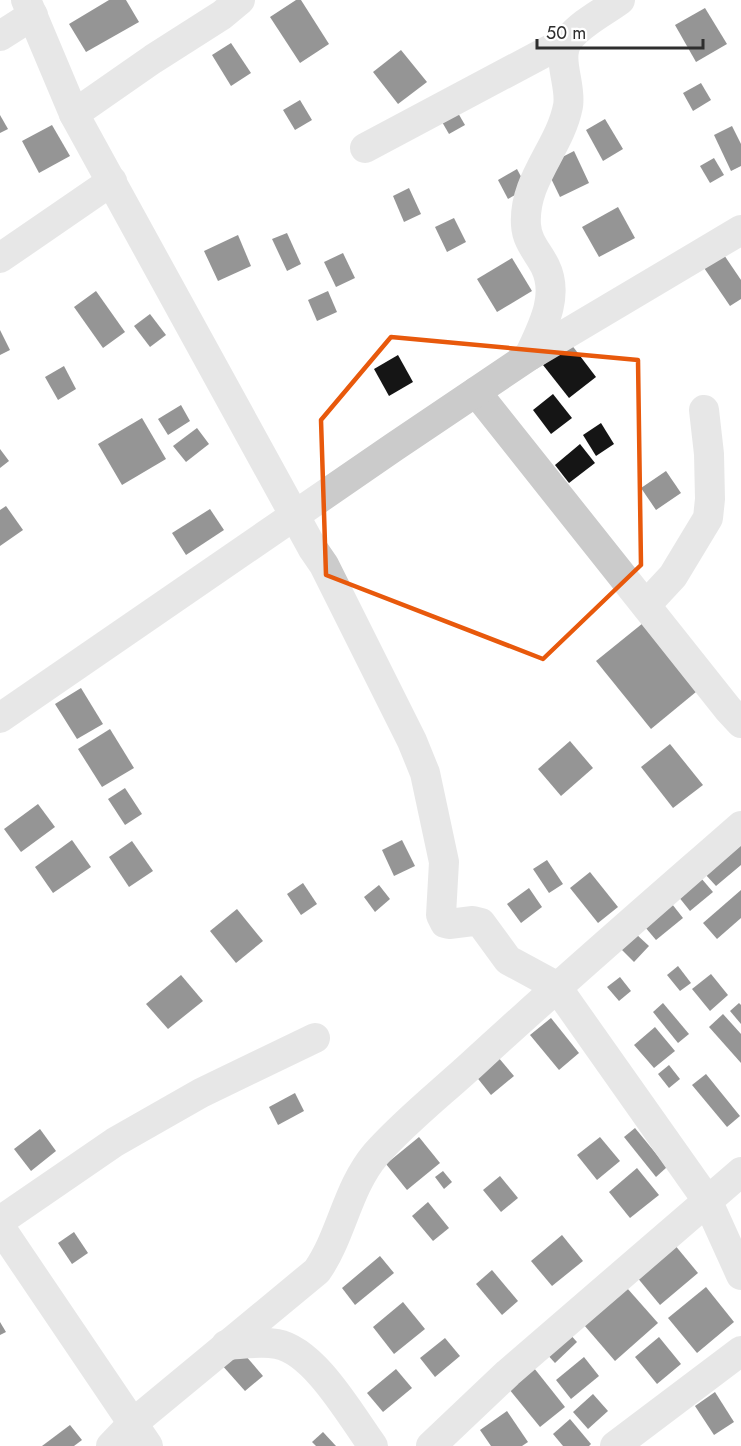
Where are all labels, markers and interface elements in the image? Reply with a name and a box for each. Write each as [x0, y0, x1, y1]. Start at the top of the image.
scale bar [537, 12, 704, 50]
text: 50 m [546, 20, 586, 46]

